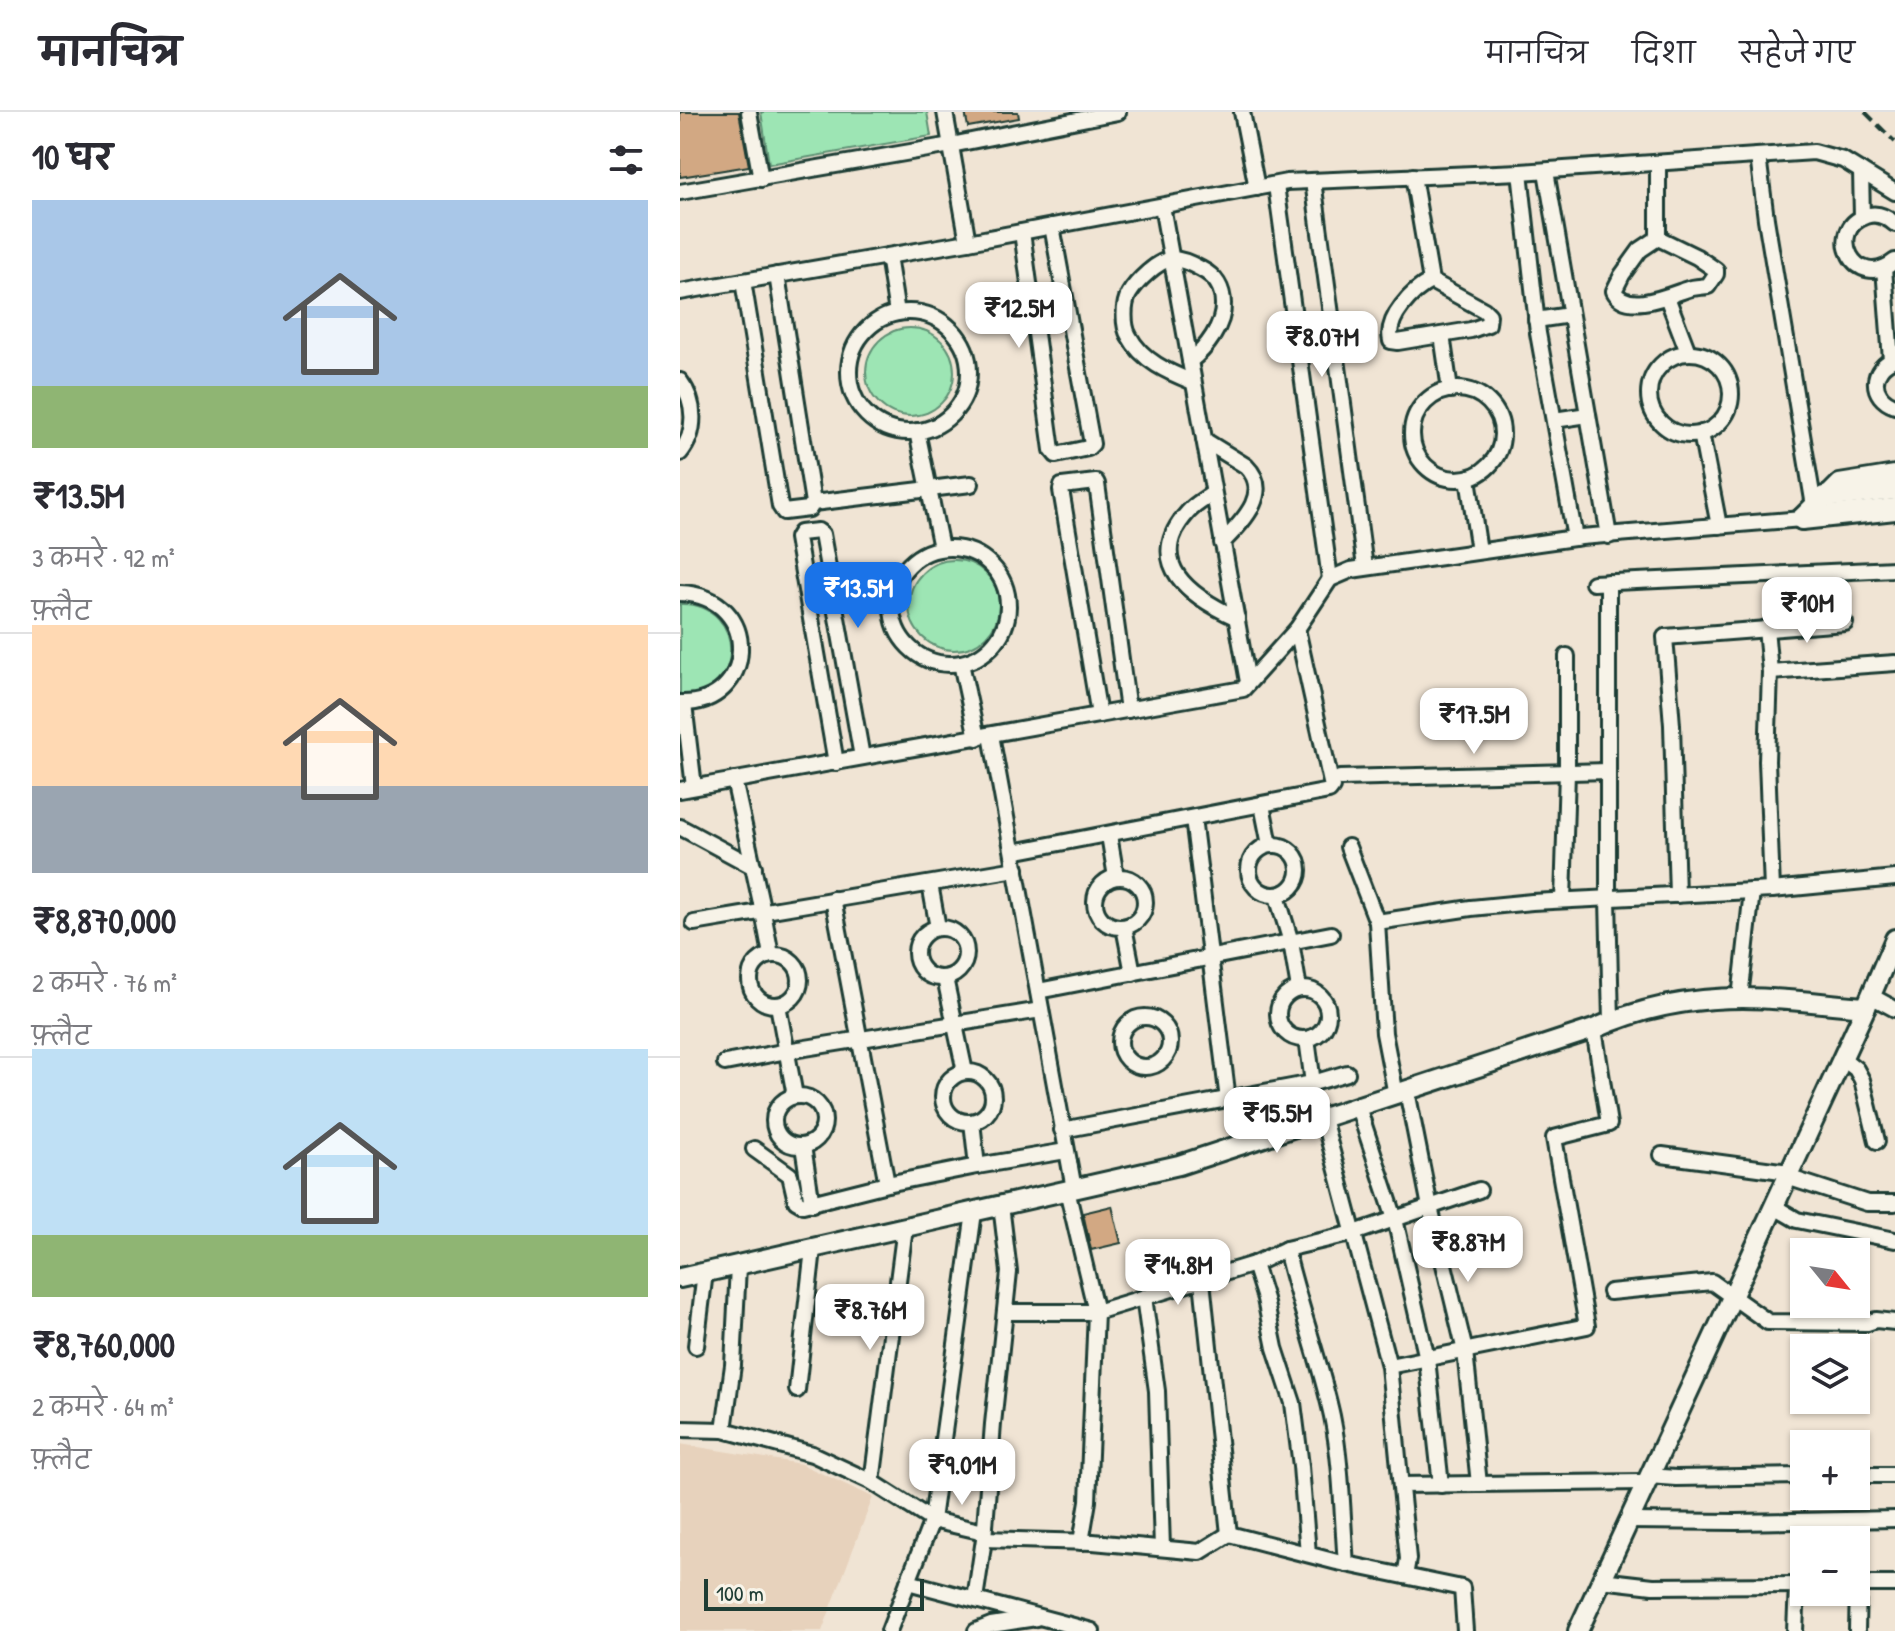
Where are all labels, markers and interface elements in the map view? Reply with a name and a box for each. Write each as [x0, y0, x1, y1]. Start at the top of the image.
text: मानचित्र [40, 25, 181, 77]
text: मानचित्र [1485, 34, 1588, 72]
text: दिशा [1632, 34, 1695, 72]
text: सहेजे गए [1739, 34, 1855, 72]
text: 10 घर [32, 134, 113, 180]
icon: filters [604, 138, 648, 182]
icon: home [268, 252, 412, 396]
pin: ₹12.5M [954, 282, 1084, 350]
text: ₹12.5M [983, 290, 1055, 325]
pin: ₹8.07M [1257, 311, 1387, 379]
text: ₹8.07M [1285, 319, 1359, 354]
text: ₹13.5M [32, 473, 125, 519]
text: 3 कमरे · 92 m² [32, 540, 175, 575]
pin: ₹13.5M [793, 562, 923, 630]
text: ₹13.5M [823, 570, 893, 605]
pin: ₹10M [1760, 577, 1854, 645]
text: ₹10M [1780, 585, 1834, 620]
text: फ़्लैट [32, 593, 91, 628]
icon: home [268, 677, 412, 821]
pin: ₹17.5M [1409, 688, 1539, 756]
text: ₹17.5M [1438, 696, 1510, 731]
text: ₹8,870,000 [32, 898, 176, 944]
text: 2 कमरे · 76 m² [32, 965, 177, 1000]
text: फ़्लैट [32, 1018, 91, 1053]
pin: ₹15.5M [1212, 1087, 1342, 1155]
text: ₹15.5M [1242, 1095, 1312, 1130]
icon: home [268, 1101, 412, 1245]
pin: ₹8.87M [1403, 1216, 1533, 1284]
text: ₹8.87M [1431, 1224, 1505, 1259]
north arrow [1790, 1238, 1870, 1318]
map controls [1790, 1238, 1870, 1606]
pin: ₹14.8M [1113, 1239, 1243, 1307]
text: ₹14.8M [1143, 1247, 1213, 1282]
pin: ₹8.76M [805, 1284, 935, 1352]
text: ₹8.76M [833, 1292, 907, 1327]
text: ₹8,760,000 [32, 1322, 175, 1368]
button: layers [1790, 1334, 1870, 1414]
text: 2 कमरे · 64 m² [32, 1389, 174, 1424]
button: + [1790, 1430, 1870, 1510]
pin: ₹9.01M [897, 1439, 1027, 1507]
text: फ़्लैट [32, 1442, 91, 1477]
text: ₹9.01M [927, 1447, 997, 1482]
button: − [1790, 1526, 1870, 1606]
scale bar [704, 1575, 924, 1611]
text: 100 m [716, 1578, 764, 1608]

